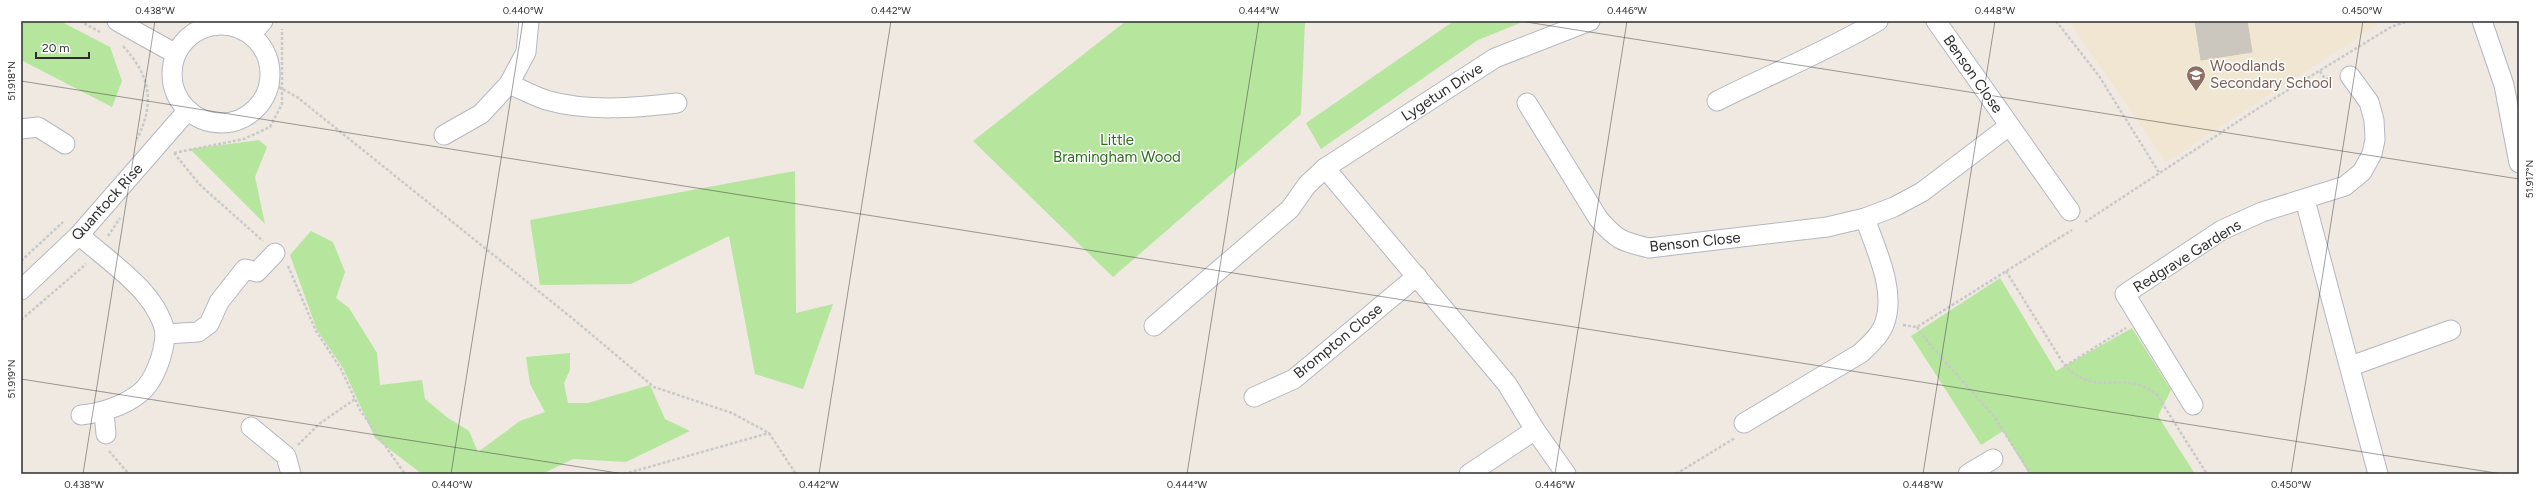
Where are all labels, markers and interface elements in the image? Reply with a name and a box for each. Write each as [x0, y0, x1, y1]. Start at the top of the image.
text: 0.438°W [135, 4, 175, 17]
text: 0.440°W [503, 4, 544, 17]
text: 0.442°W [871, 4, 911, 17]
text: 0.444°W [1239, 4, 1280, 17]
text: 0.446°W [1607, 4, 1647, 17]
text: 0.448°W [1975, 4, 2016, 17]
text: 0.450°W [2342, 4, 2382, 17]
street label: Benson Close [1939, 31, 2007, 117]
scale bar [36, 34, 89, 60]
text: 20 m [42, 41, 70, 55]
place label: Woodlands Secondary School [2210, 57, 2332, 92]
street label: Lygetun Drive [1398, 59, 1486, 125]
text: 51.918°N [5, 61, 18, 101]
school or university icon: Woodlands Secondary School [2185, 64, 2207, 92]
park label: Little Bramingham Wood [1053, 131, 1181, 166]
street label: Quantock Rise [68, 160, 146, 244]
text: 51.917°N [2523, 160, 2536, 198]
street label: Redgrave Gardens [2130, 216, 2244, 296]
street label: Benson Close [1649, 228, 1741, 256]
street label: Brompton Close [1290, 300, 1386, 382]
text: 51.919°N [5, 360, 18, 398]
text: 0.438°W [64, 478, 104, 491]
text: 0.440°W [432, 478, 473, 491]
text: 0.442°W [799, 478, 839, 491]
text: 0.444°W [1167, 478, 1208, 491]
text: 0.446°W [1535, 478, 1575, 491]
text: 0.448°W [1903, 478, 1944, 491]
text: 0.450°W [2271, 478, 2311, 491]

